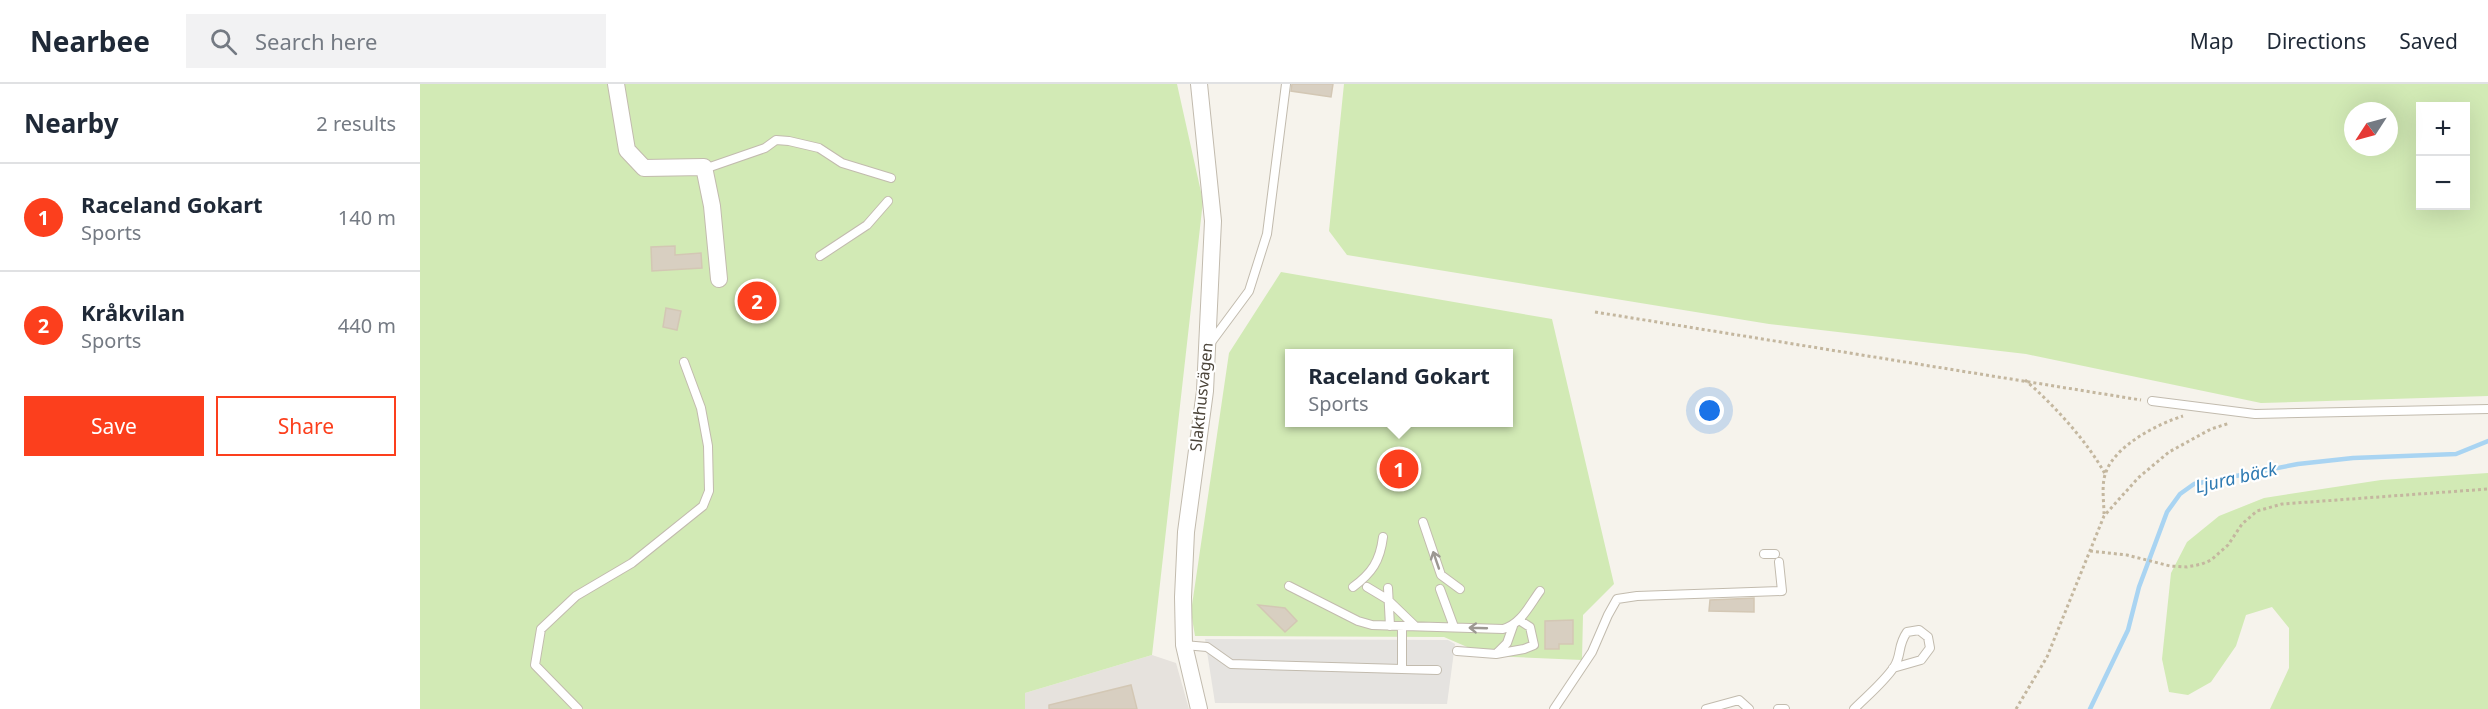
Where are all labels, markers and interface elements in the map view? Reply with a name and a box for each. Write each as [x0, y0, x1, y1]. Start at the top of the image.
search box [186, 14, 606, 68]
text: Nearbee [30, 22, 150, 60]
icon: search [207, 25, 240, 58]
text: Search here [255, 26, 377, 56]
text: Map [2190, 27, 2234, 55]
text: Directions [2267, 27, 2366, 55]
text: Saved [2399, 27, 2458, 55]
north arrow [2344, 102, 2398, 156]
map controls [2416, 102, 2470, 210]
button: + [2416, 102, 2470, 156]
text: Nearby [24, 105, 119, 141]
text: 2 results [316, 110, 396, 137]
button: − [2416, 156, 2470, 210]
text: Raceland Gokart [81, 189, 263, 219]
text: 1 [38, 204, 49, 231]
text: 140 m [338, 204, 396, 231]
text: Sports [81, 219, 141, 246]
pin: 2 [738, 278, 776, 324]
text: Kråkvilan [81, 297, 185, 327]
text: 2 [38, 312, 49, 339]
text: 440 m [338, 312, 396, 339]
text: Sports [81, 327, 141, 354]
street label: Slakthusvägen [1184, 341, 1218, 453]
popup [1285, 349, 1513, 427]
text: Raceland Gokart [1308, 360, 1490, 390]
text: Sports [1308, 390, 1369, 417]
button: Save [24, 396, 204, 456]
button: Share [216, 396, 396, 456]
your location [1695, 396, 1724, 425]
pin: 1 [1380, 446, 1418, 492]
water label: Ljura bäck [2193, 456, 2280, 498]
one-way arrow [1429, 551, 1440, 570]
one-way arrow [1468, 622, 1488, 634]

